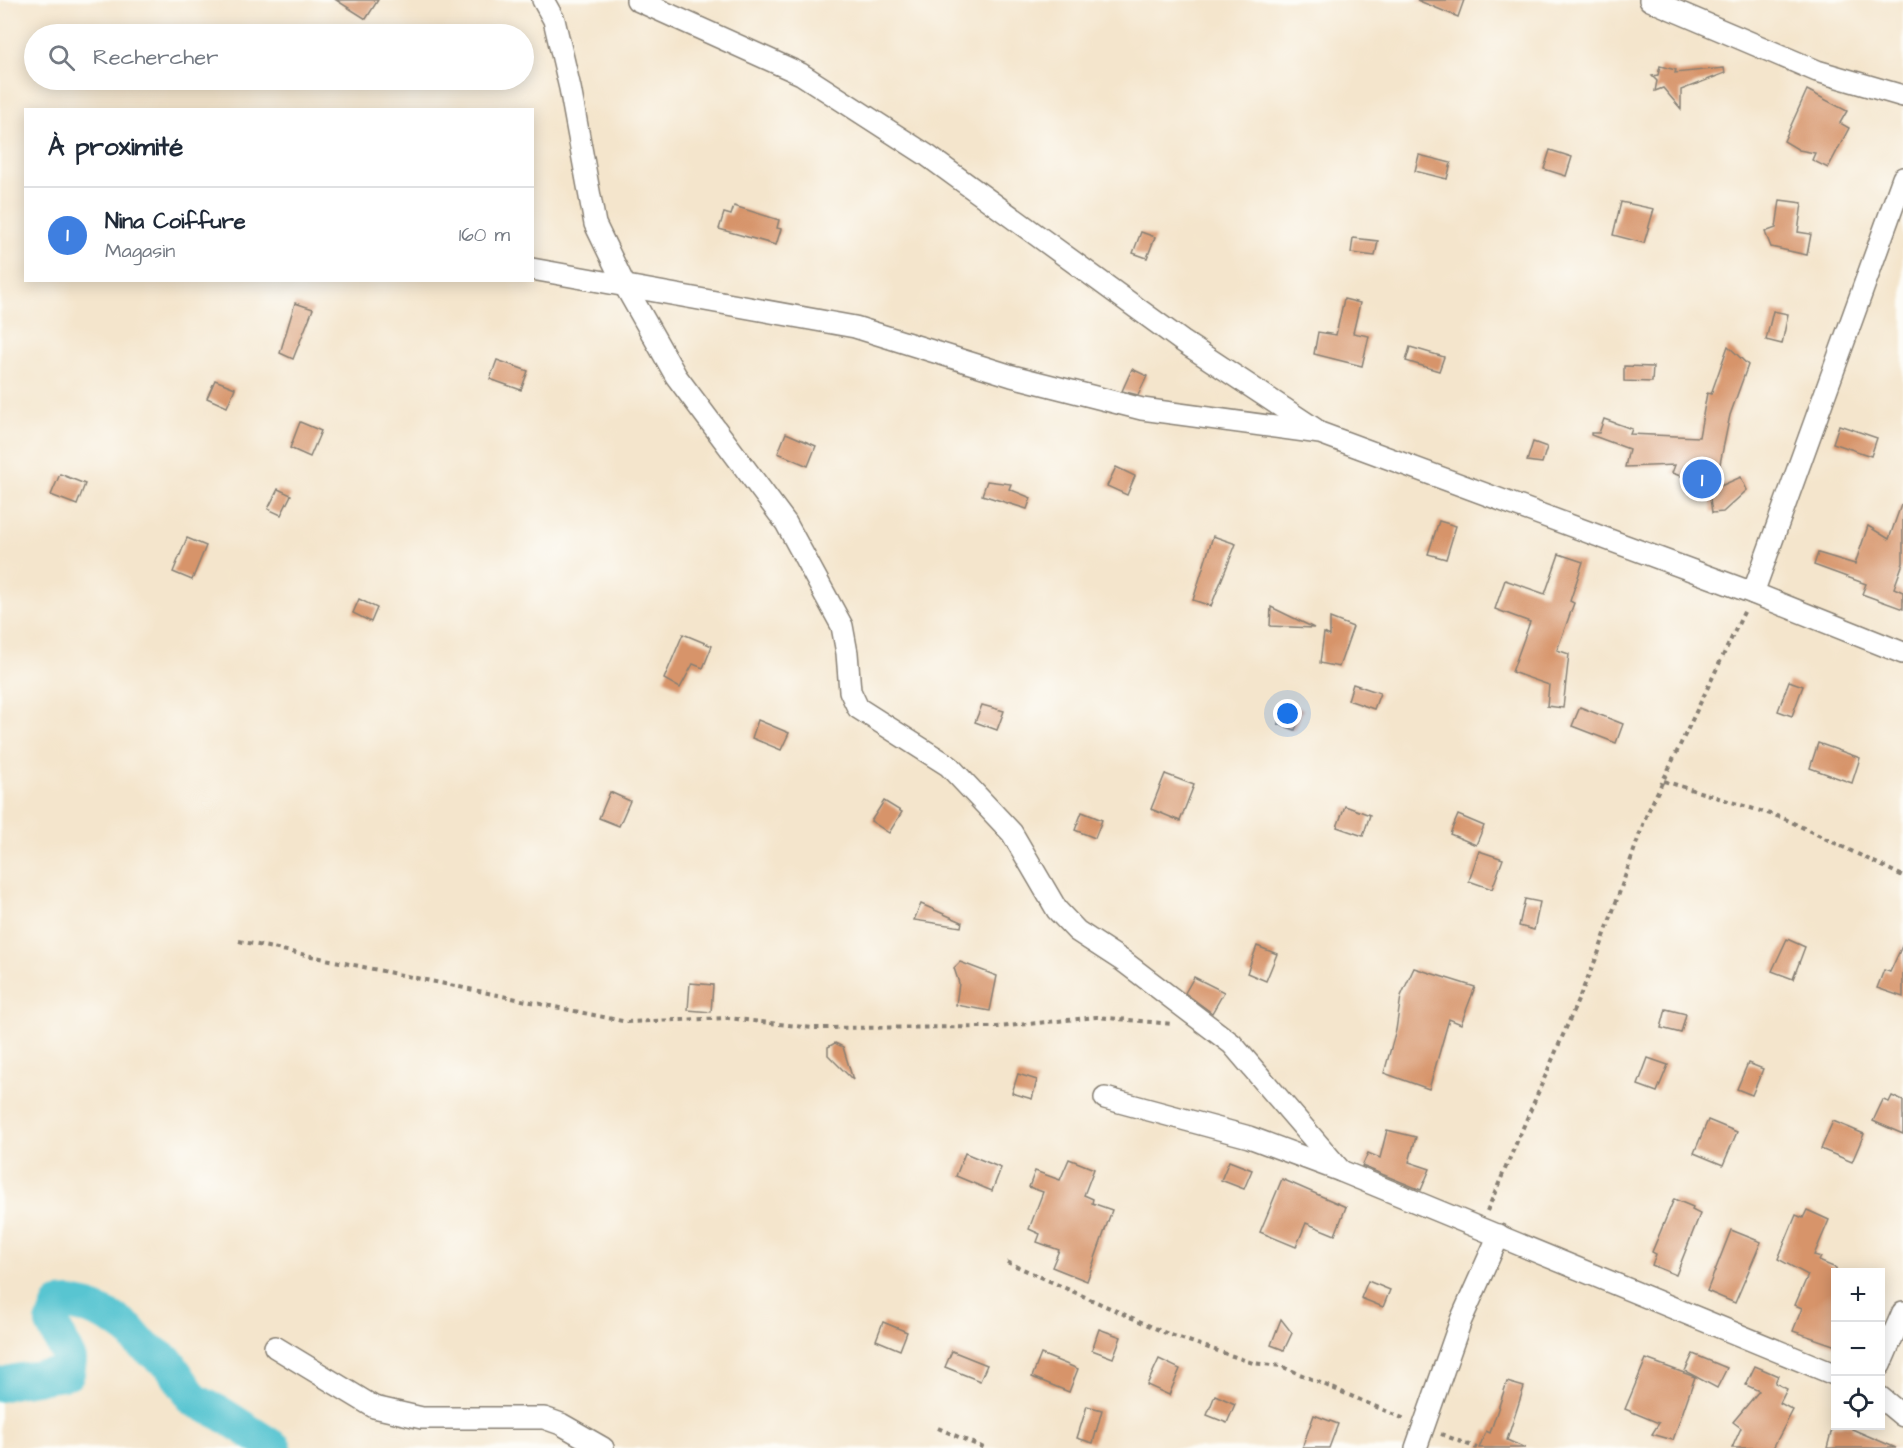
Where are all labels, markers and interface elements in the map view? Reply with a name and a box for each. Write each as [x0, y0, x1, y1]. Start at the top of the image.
search box [24, 24, 534, 90]
icon: search [45, 41, 78, 74]
text: Rechercher [93, 42, 218, 73]
text: À proximité [48, 129, 183, 165]
text: Nina Coiffure [105, 206, 246, 237]
text: 1 [66, 221, 69, 249]
text: 160 m [459, 221, 510, 249]
text: Magasin [105, 237, 175, 265]
pin: 1 [1682, 456, 1722, 502]
your location [1273, 699, 1302, 728]
map controls [1831, 1268, 1885, 1430]
button: + [1831, 1268, 1885, 1322]
button: − [1831, 1322, 1885, 1376]
button: locate [1831, 1376, 1885, 1430]

